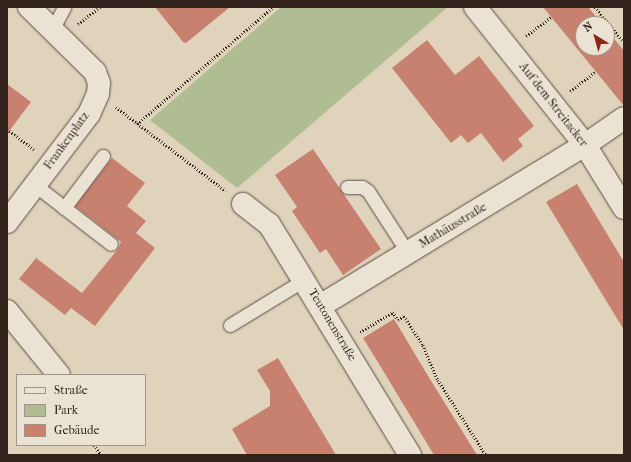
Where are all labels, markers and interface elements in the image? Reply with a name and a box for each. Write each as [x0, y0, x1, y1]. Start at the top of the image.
north arrow [575, 16, 615, 56]
text: N [581, 19, 595, 35]
street label: Auf dem Streitacker [516, 60, 590, 150]
street label: Frankenplatz [41, 109, 93, 173]
street label: Mathäusstraße [417, 200, 489, 252]
street label: Teutonenstraße [305, 286, 359, 364]
legend [16, 374, 146, 446]
text: Straße [54, 383, 88, 397]
text: Park [54, 403, 78, 417]
text: Gebäude [54, 423, 99, 437]

